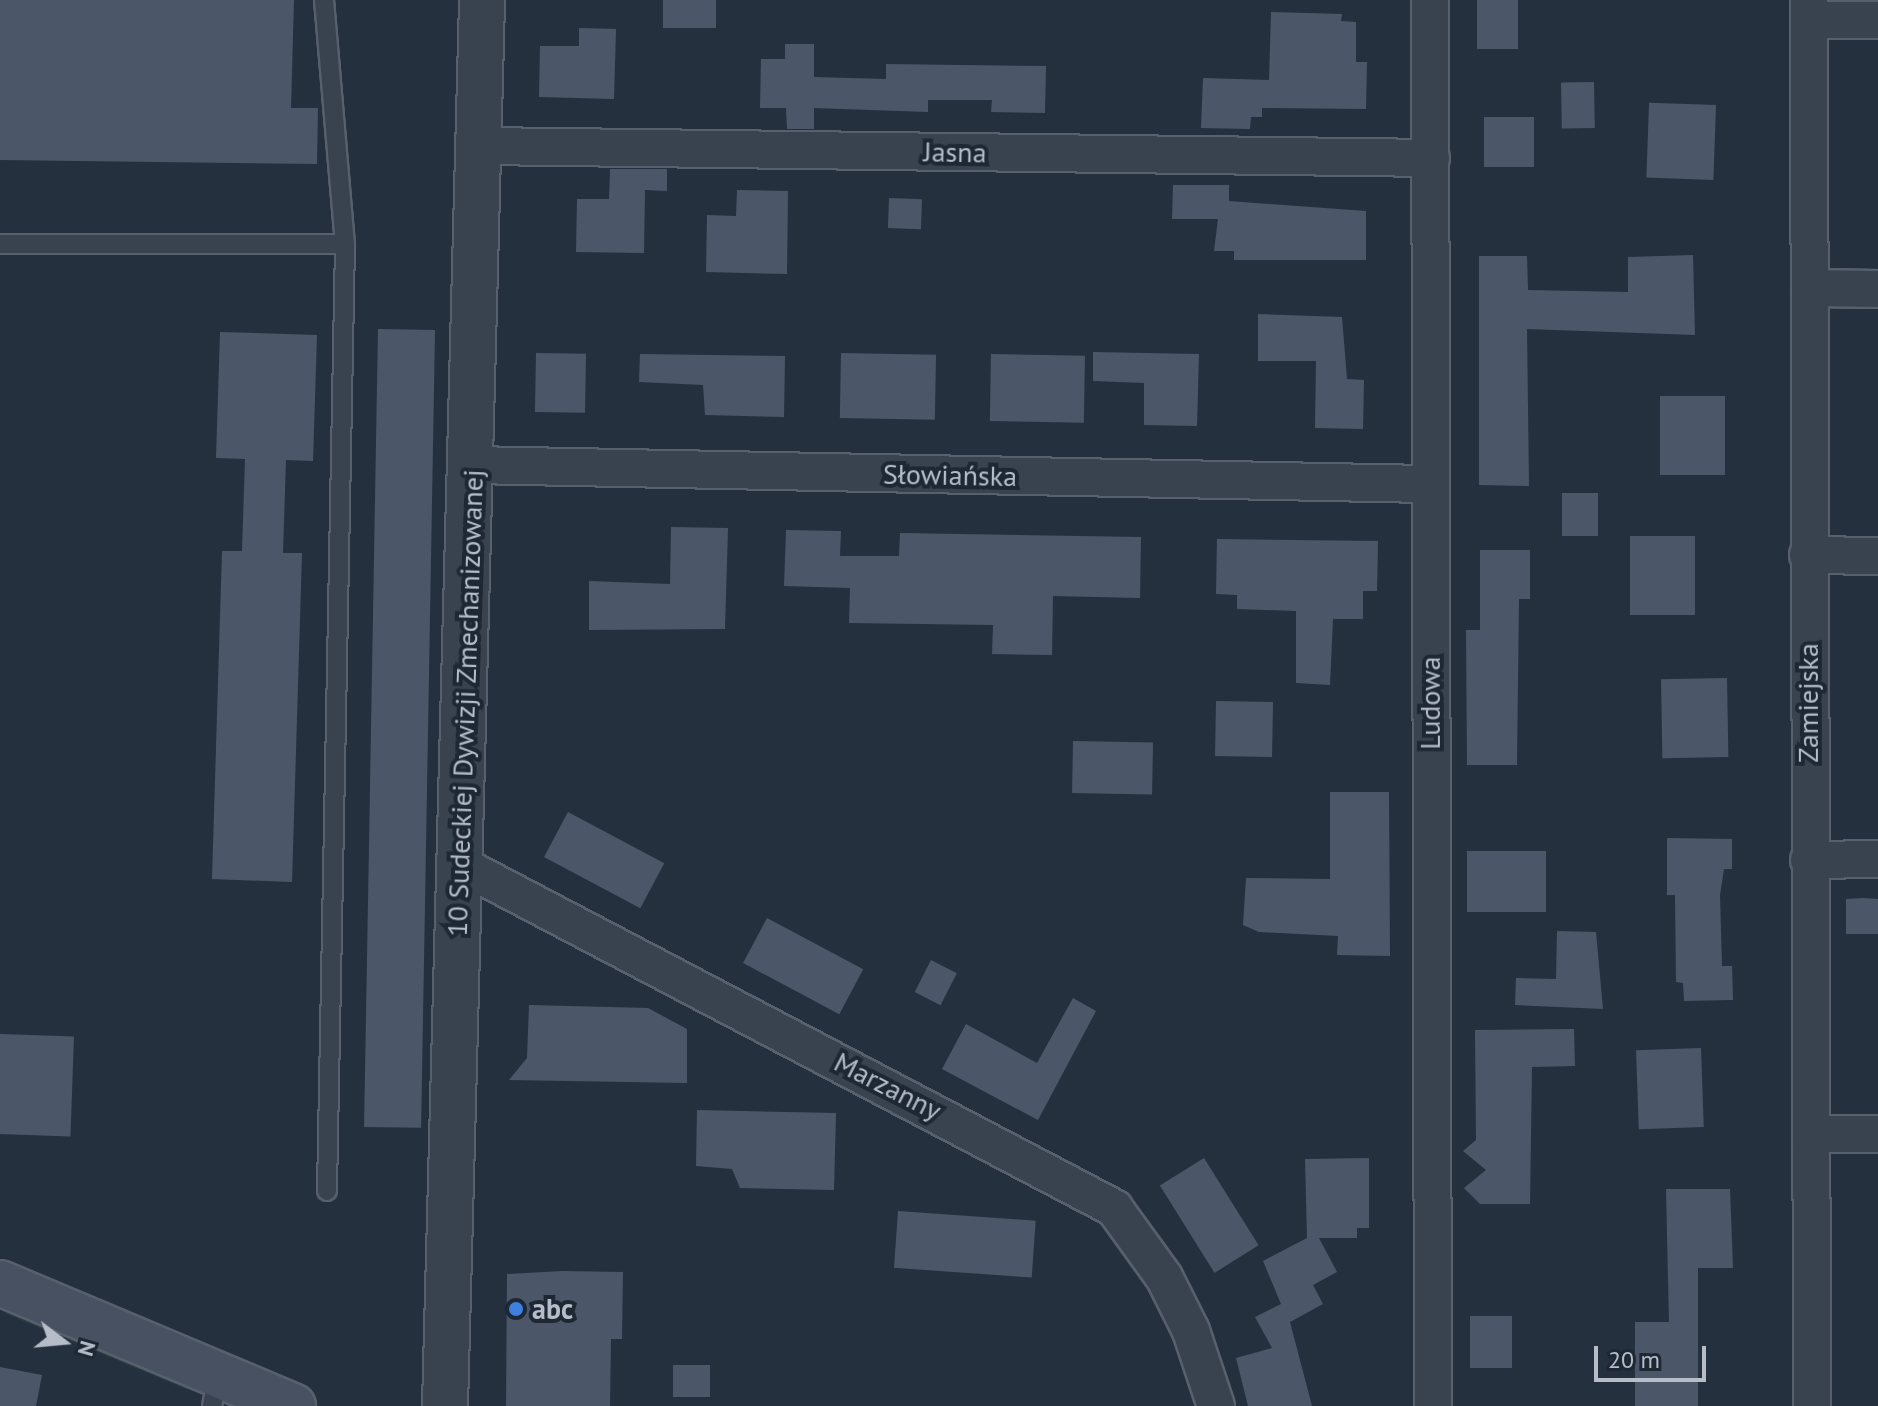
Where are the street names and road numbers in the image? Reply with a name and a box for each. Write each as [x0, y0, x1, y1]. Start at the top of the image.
street label: Jasna [923, 135, 987, 169]
street label: Słowiańska [883, 457, 1017, 493]
street label: 10 Sudeckiej Dywizji Zmechanizowanej [440, 469, 490, 937]
street label: Zamiejska [1791, 643, 1825, 763]
street label: Ludowa [1413, 656, 1447, 750]
street label: Marzanny [829, 1045, 947, 1127]

